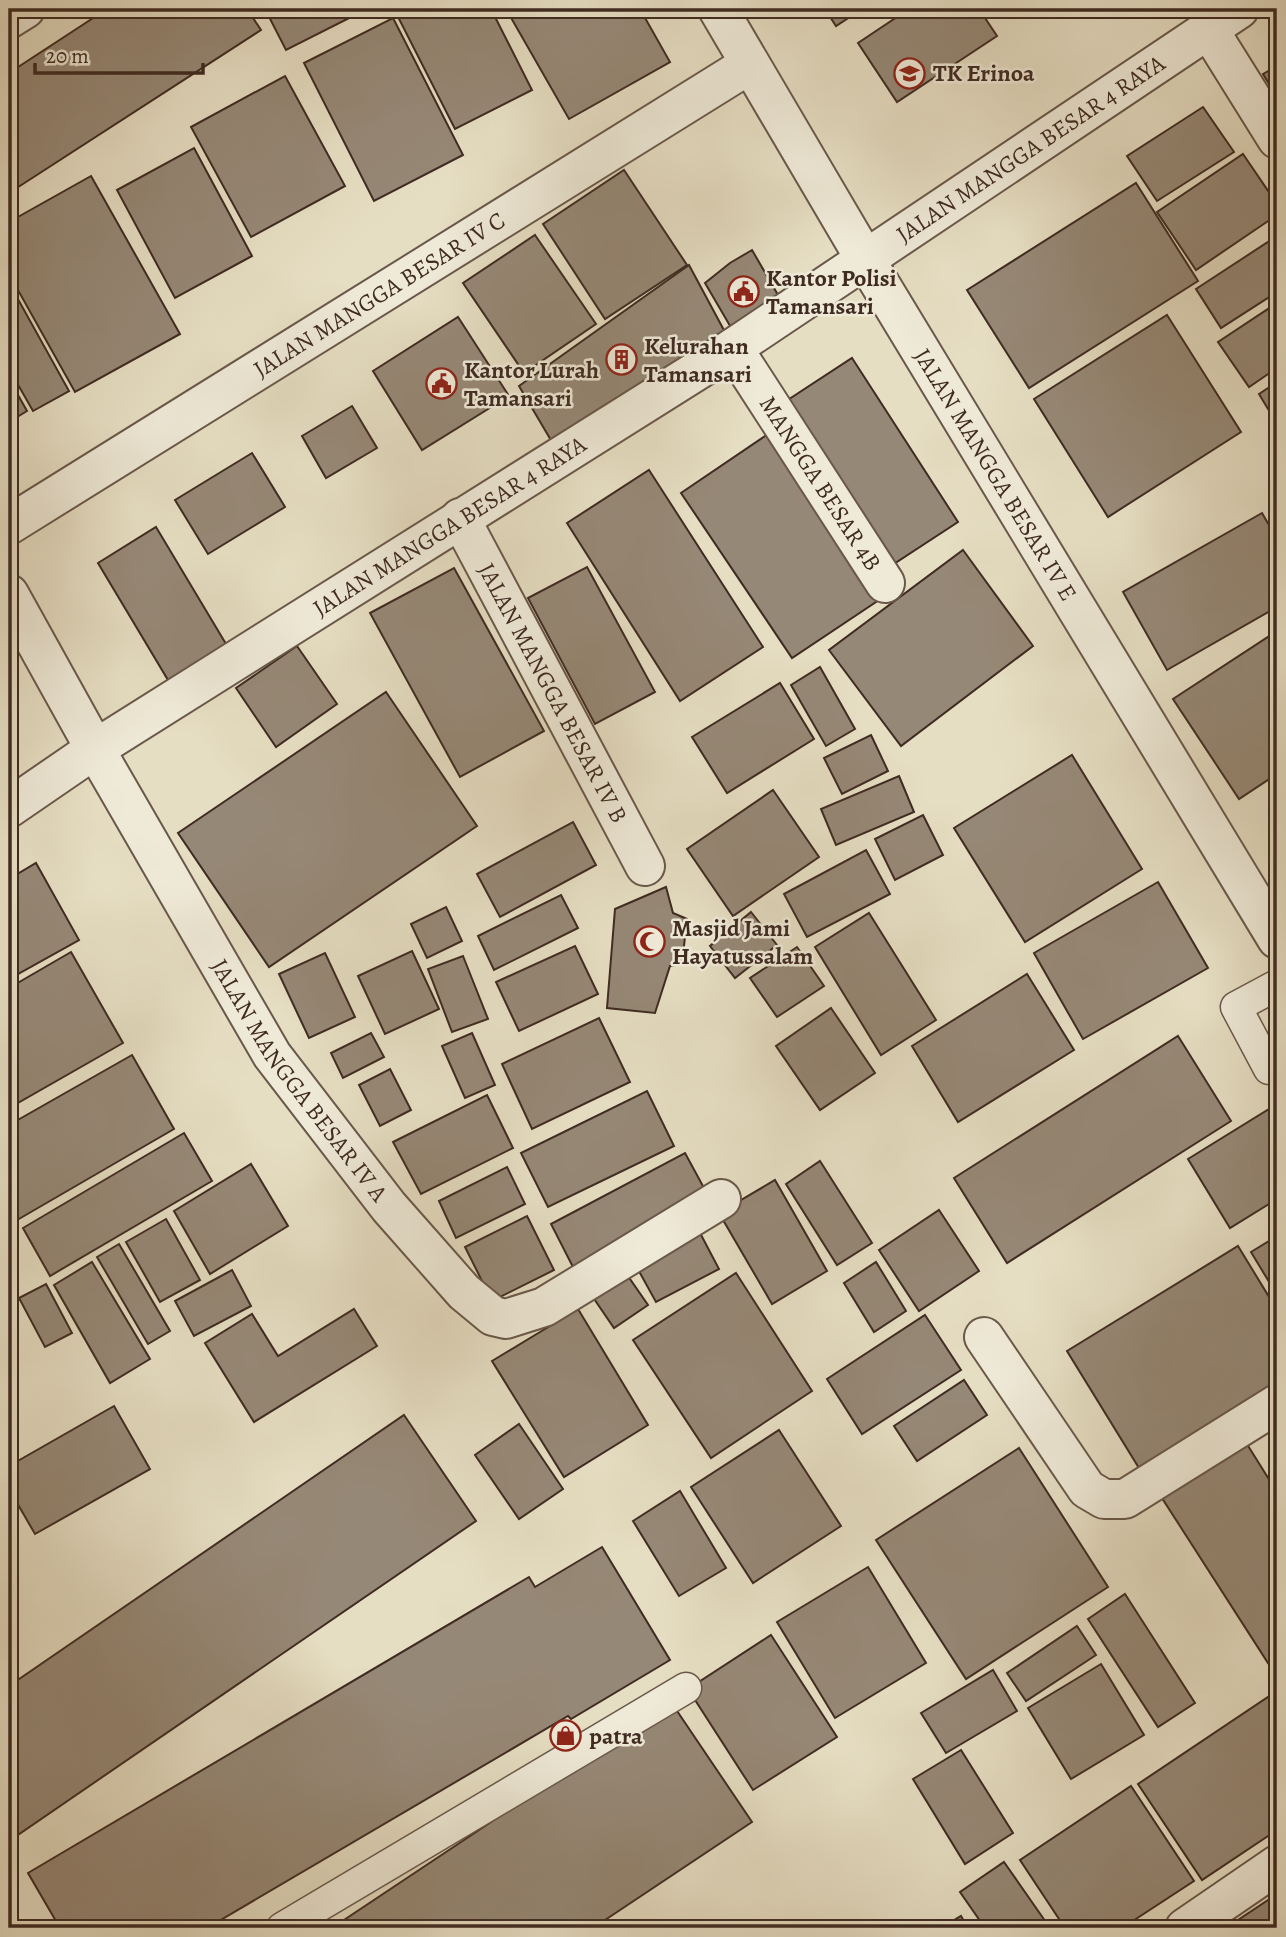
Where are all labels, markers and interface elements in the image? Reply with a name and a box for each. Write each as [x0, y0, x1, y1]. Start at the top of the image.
scale bar [35, 32, 203, 76]
text: 20 m [46, 42, 89, 70]
street label: JALAN MANGGA BESAR 4 RAYA [890, 47, 1172, 250]
school or university icon: TK Erinoa [893, 56, 927, 90]
place label: TK Erinoa [933, 57, 1035, 89]
street label: JALAN MANGGA BESAR IV C [247, 204, 511, 385]
place label: Kantor Polisi Tamansari [766, 262, 897, 322]
public building icon: Kantor Polisi Tamansari [726, 275, 760, 309]
place label: Kelurahan Tamansari [644, 330, 752, 390]
street label: JALAN MANGGA BESAR IV E [907, 342, 1084, 607]
building icon: Kelurahan Tamansari [604, 343, 638, 377]
place label: Kantor Lurah Tamansari [464, 354, 599, 414]
public building icon: Kantor Lurah Tamansari [424, 367, 458, 401]
street label: MANGGA BESAR 4B [752, 390, 889, 577]
street label: JALAN MANGGA BESAR 4 RAYA [307, 428, 593, 624]
street label: JALAN MANGGA BESAR IV B [471, 557, 635, 828]
place label: Masjid Jami Hayatussalam [672, 912, 813, 972]
mosque icon: Masjid Jami Hayatussalam [632, 925, 666, 959]
street label: JALAN MANGGA BESAR IV A [204, 953, 396, 1209]
shop icon: patra [549, 1719, 583, 1753]
place label: patra [589, 1720, 643, 1752]

